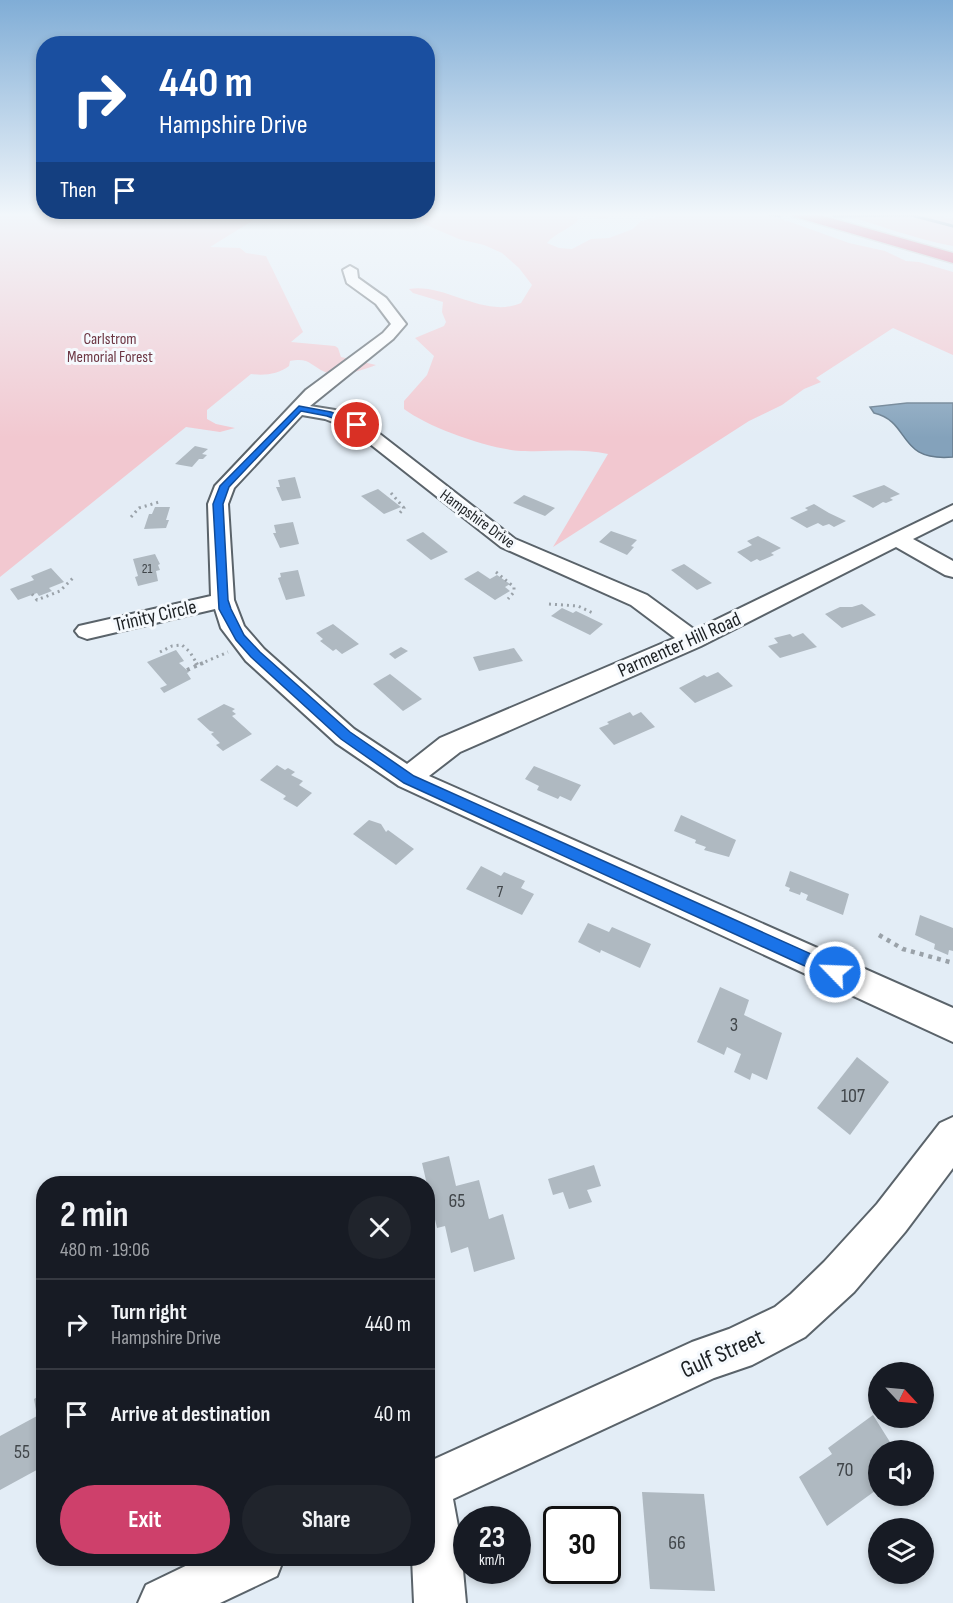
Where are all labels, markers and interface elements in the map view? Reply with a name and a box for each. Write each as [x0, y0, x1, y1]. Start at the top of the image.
text: 440 m [159, 58, 253, 109]
icon: right [60, 60, 138, 138]
text: Hampshire Drive [159, 109, 308, 141]
icon: arrive [108, 174, 141, 207]
text: Then [60, 177, 96, 204]
park label: Carlstrom Memorial Forest [67, 330, 153, 367]
pin [331, 399, 382, 450]
icon: arrive [340, 408, 373, 441]
street label: Hampshire Drive [436, 486, 518, 553]
house number: 21 [142, 560, 152, 577]
street label: Trinity Circle [112, 595, 199, 637]
street label: Parmenter Hill Road [614, 607, 745, 683]
house number: 7 [497, 883, 504, 902]
position arrow [803, 940, 867, 1004]
house number: 3 [730, 1013, 738, 1037]
house number: 107 [841, 1084, 865, 1108]
house number: 65 [449, 1189, 465, 1213]
text: 2 min [60, 1194, 129, 1237]
button: close [348, 1196, 411, 1259]
text: 480 m · 19:06 [60, 1238, 150, 1262]
text: Turn right [111, 1299, 187, 1326]
icon: right [60, 1308, 93, 1341]
text: 440 m [365, 1311, 411, 1338]
street label: Gulf Street [676, 1322, 768, 1385]
text: Hampshire Drive [111, 1326, 221, 1350]
north arrow [868, 1362, 934, 1428]
map controls [868, 1362, 934, 1584]
icon: arrive [60, 1398, 93, 1431]
text: Arrive at destination [111, 1401, 270, 1428]
text: 40 m [374, 1401, 411, 1428]
house number: 55 [14, 1440, 30, 1464]
button: sound [868, 1440, 934, 1506]
house number: 70 [837, 1458, 853, 1482]
button: Exit [60, 1485, 230, 1554]
button: Share [242, 1485, 411, 1554]
speed limit sign: 30 [543, 1506, 621, 1584]
button: layers [868, 1518, 934, 1584]
text: 23 [479, 1520, 505, 1556]
house number: 66 [668, 1531, 686, 1555]
text: km/h [479, 1551, 505, 1570]

